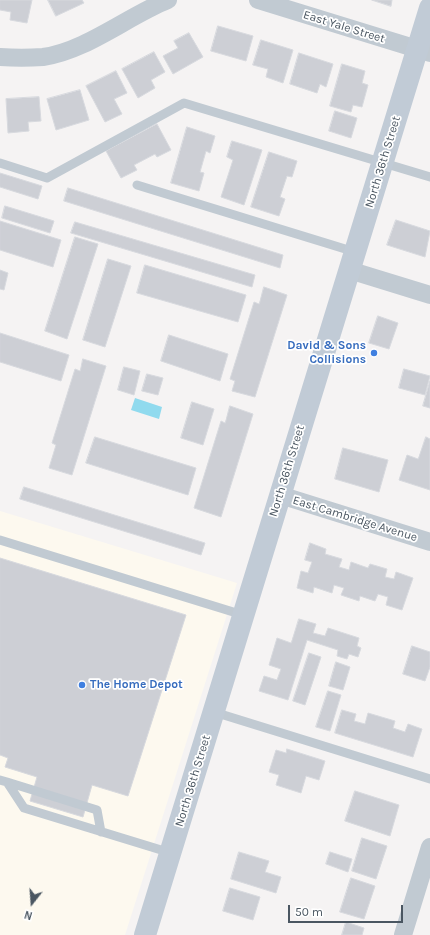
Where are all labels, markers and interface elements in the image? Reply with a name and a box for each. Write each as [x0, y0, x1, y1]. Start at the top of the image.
street label: East Yale Street [301, 8, 387, 46]
street label: North 36th Street [362, 114, 404, 210]
place label: David & Sons Collisions [287, 339, 366, 367]
marker: David & Sons Collisions [369, 348, 379, 358]
street label: North 36th Street [266, 423, 308, 519]
street label: East Cambridge Avenue [291, 493, 419, 545]
place label: The Home Depot [90, 678, 183, 692]
marker: The Home Depot [77, 680, 87, 690]
street label: North 36th Street [172, 733, 214, 829]
north arrow [12, 883, 52, 923]
scale bar [290, 897, 405, 923]
text: 50 m [295, 905, 323, 919]
text: N [23, 908, 34, 922]

